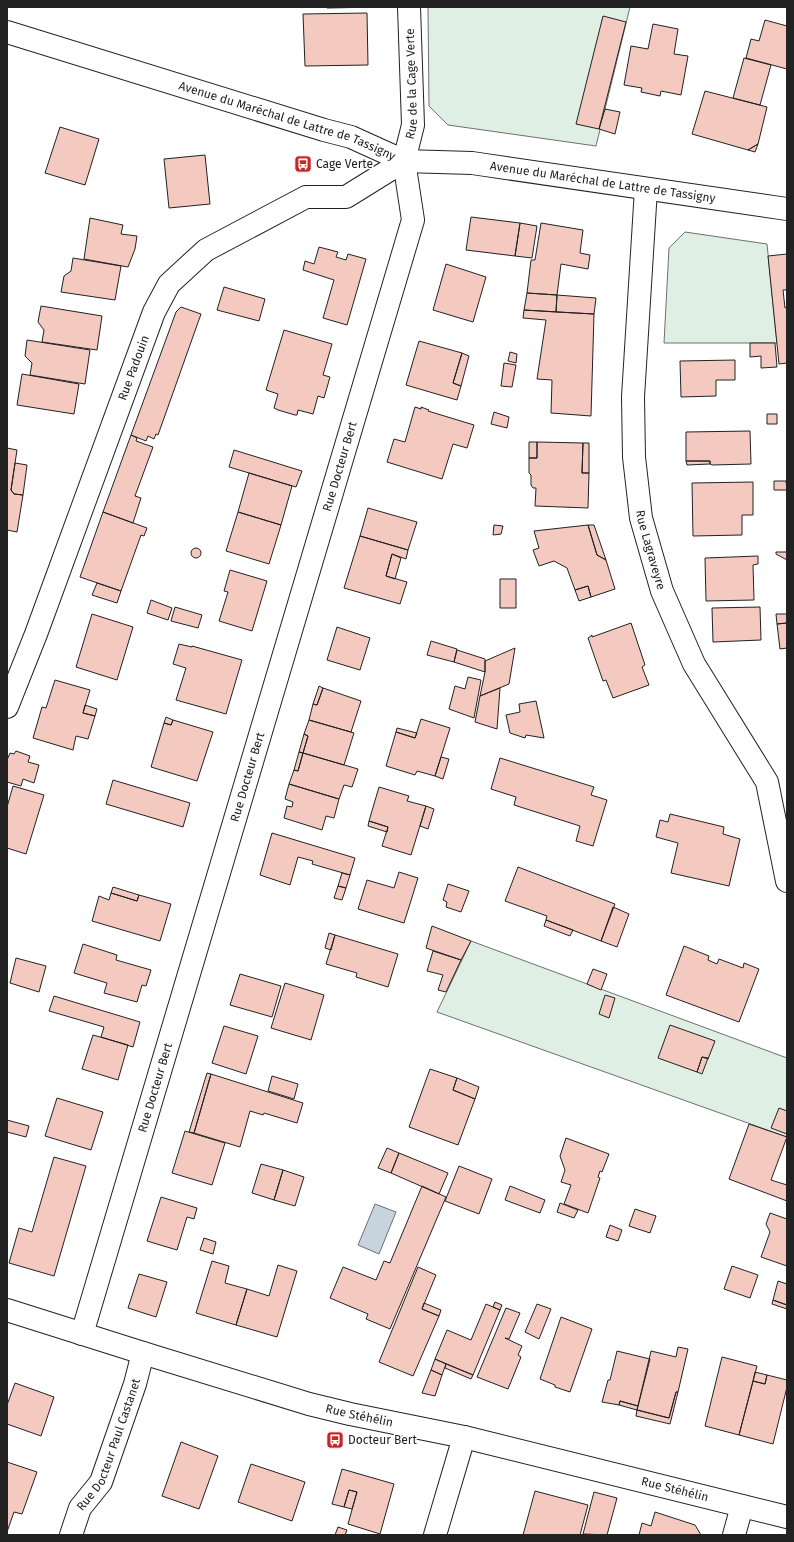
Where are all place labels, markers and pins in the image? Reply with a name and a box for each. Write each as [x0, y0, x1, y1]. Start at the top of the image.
bus stop icon: Cage Verte [293, 154, 313, 174]
place label: Cage Verte [316, 157, 373, 171]
bus stop icon: Docteur Bert [325, 1430, 345, 1450]
place label: Docteur Bert [348, 1433, 417, 1447]

